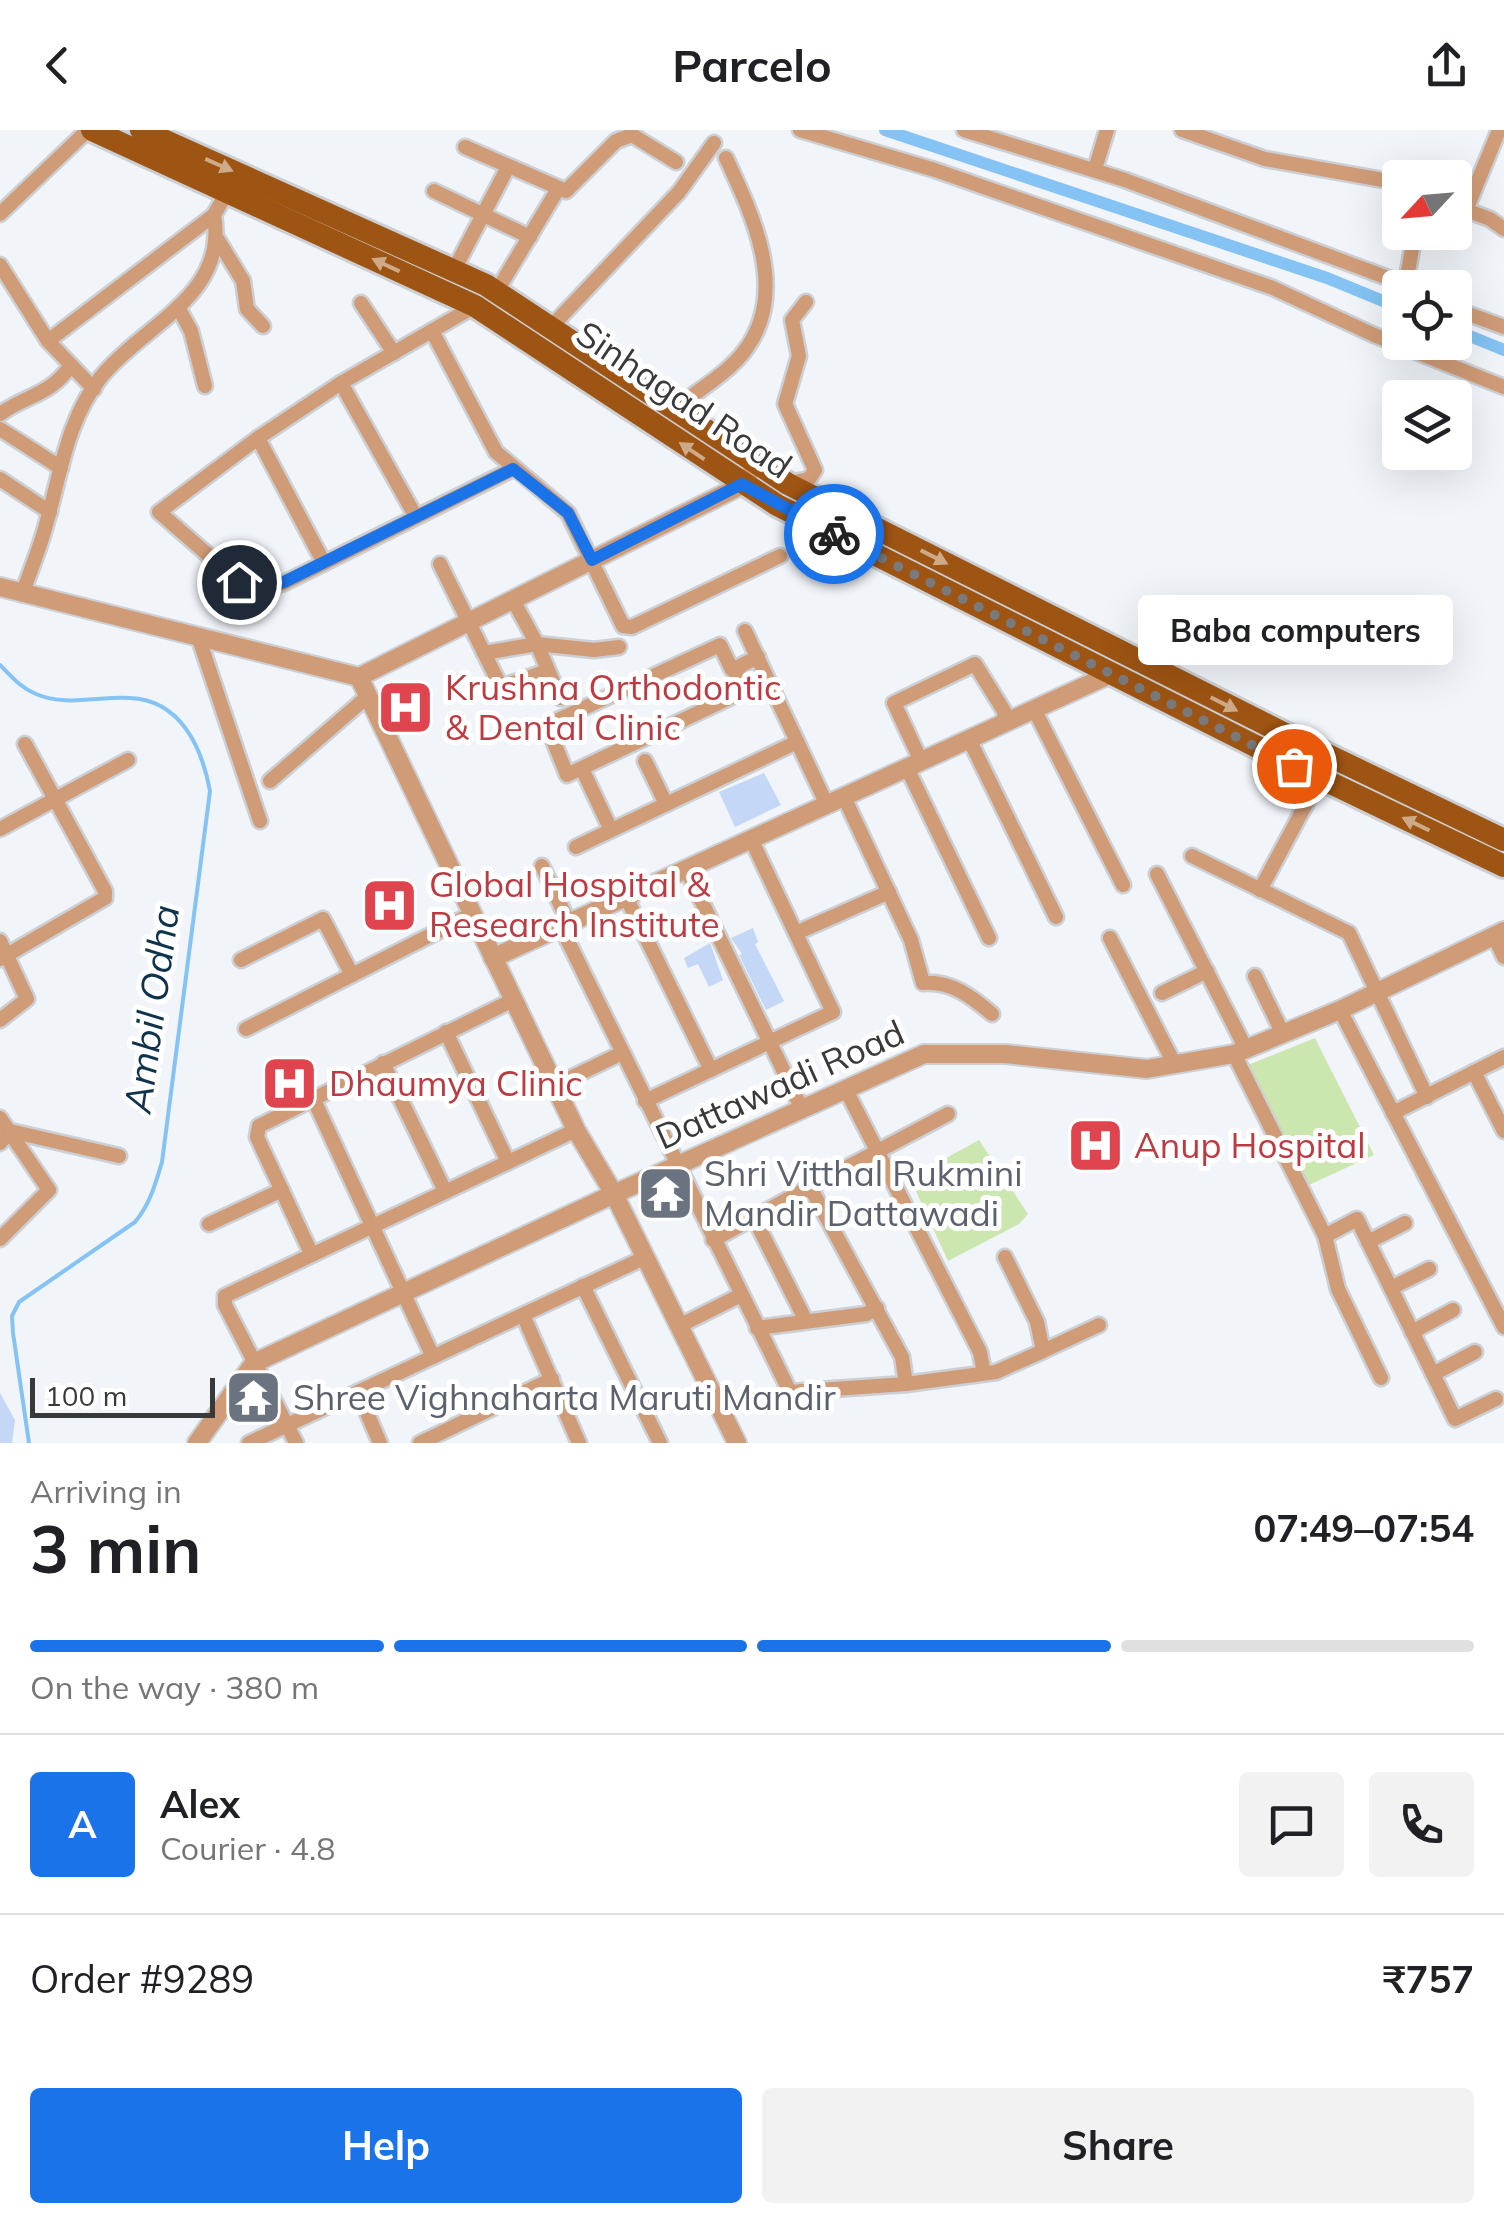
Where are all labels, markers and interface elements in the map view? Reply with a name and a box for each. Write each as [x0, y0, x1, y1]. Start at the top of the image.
text: Parcelo [672, 37, 832, 93]
icon: back [30, 38, 85, 93]
icon: share [1419, 38, 1474, 93]
one-way arrow [204, 157, 234, 173]
north arrow [1382, 160, 1472, 250]
map controls [1382, 160, 1472, 470]
one-way arrow [371, 257, 401, 273]
button: locate [1382, 270, 1472, 360]
street label: Sinhagad Road [569, 311, 801, 487]
button: layers [1382, 380, 1472, 470]
one-way arrow [679, 442, 706, 461]
courier [784, 484, 884, 584]
icon: bike [807, 507, 862, 562]
pin [197, 540, 282, 625]
one-way arrow [919, 549, 948, 566]
icon: home [212, 555, 267, 610]
callout: Baba computers [1136, 596, 1452, 666]
text: Baba computers [1170, 610, 1421, 650]
place label: Krushna Orthodontic & Dental Clinic [445, 665, 781, 749]
hospital icon: Krushna Orthodontic & Dental Clinic [376, 678, 436, 738]
one-way arrow [1210, 695, 1239, 712]
pin [1252, 724, 1337, 809]
icon: bag [1267, 739, 1322, 794]
one-way arrow [1401, 816, 1430, 833]
place label: Global Hospital & Research Institute [429, 862, 720, 946]
hospital icon: Global Hospital & Research Institute [360, 875, 420, 935]
water label: Ambil Odha [113, 902, 189, 1117]
street label: Dattawadi Road [649, 1010, 911, 1159]
hospital icon: Dhaumya Clinic [260, 1054, 320, 1114]
place label: Dhaumya Clinic [329, 1061, 583, 1105]
hospital icon: Anup Hospital [1065, 1116, 1125, 1176]
place label: Anup Hospital [1134, 1123, 1366, 1167]
place label: Shri Vitthal Rukmini Mandir Dattawadi [704, 1151, 1023, 1235]
temple icon: Shri Vitthal Rukmini Mandir Dattawadi [635, 1164, 695, 1224]
temple icon: Shree Vighnaharta Maruti Mandir [224, 1368, 284, 1428]
scale bar [30, 1373, 215, 1418]
place label: Shree Vighnaharta Maruti Mandir [293, 1375, 836, 1419]
text: 100 m [45, 1378, 127, 1413]
text: Arriving in [30, 1471, 182, 1511]
text: 07:49–07:54 [1254, 1504, 1474, 1552]
text: 3 min [30, 1508, 201, 1589]
text: On the way · 380 m [30, 1667, 319, 1707]
button: chat [1239, 1772, 1344, 1877]
button: phone [1369, 1772, 1474, 1877]
text: Alex [160, 1780, 240, 1828]
text: A [68, 1800, 97, 1848]
text: Courier · 4.8 [160, 1828, 336, 1868]
text: Order #9289 [30, 1955, 254, 2003]
text: ₹757 [1383, 1955, 1474, 2003]
button: Help [30, 2088, 742, 2203]
button: Share [762, 2088, 1474, 2203]

